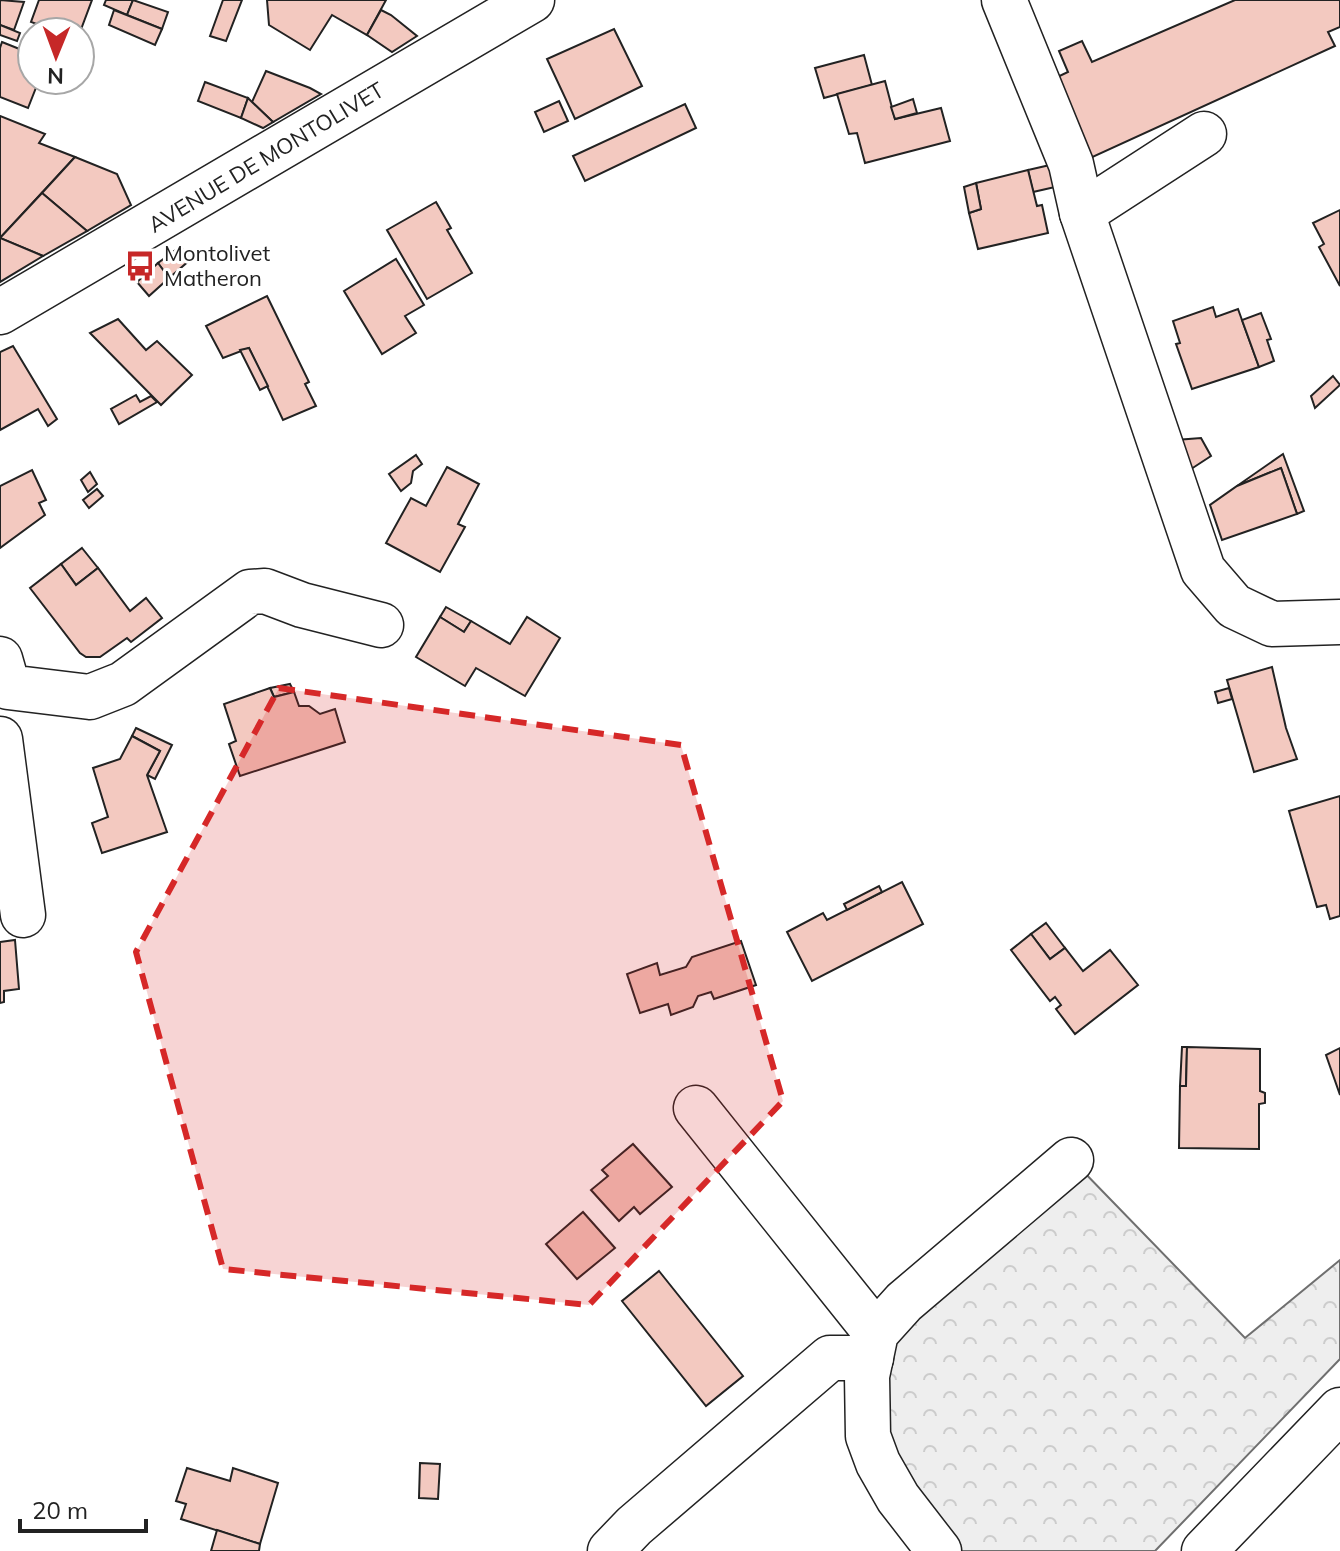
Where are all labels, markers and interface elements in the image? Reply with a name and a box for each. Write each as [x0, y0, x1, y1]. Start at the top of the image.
north arrow [16, 16, 96, 96]
text: N [47, 62, 64, 90]
street label: AVENUE DE MONTOLIVET [143, 75, 389, 239]
place label: Montolivet Matheron [164, 239, 270, 292]
bus stop icon: Montolivet Matheron [123, 249, 157, 283]
scale bar [20, 1483, 146, 1533]
text: 20 m [32, 1495, 88, 1525]

